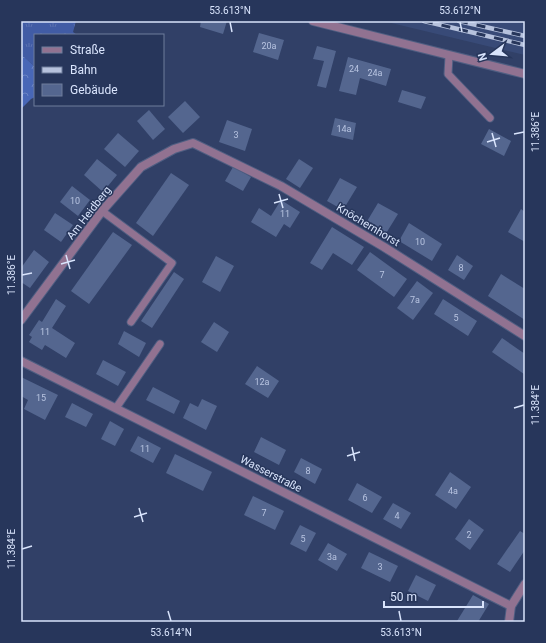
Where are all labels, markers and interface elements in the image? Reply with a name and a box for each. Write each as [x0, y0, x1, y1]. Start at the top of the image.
text: 53.613°N [209, 5, 251, 16]
text: 53.612°N [439, 5, 481, 16]
legend [34, 34, 164, 106]
north arrow [472, 34, 512, 74]
house number: 20a [261, 41, 277, 51]
text: Straße [70, 43, 105, 57]
text: N [475, 51, 490, 62]
text: Bahn [70, 63, 97, 77]
house number: 24 [349, 64, 359, 74]
house number: 24a [367, 68, 383, 78]
text: Gebäude [70, 83, 118, 97]
text: 11.386°E [530, 112, 541, 152]
house number: 14a [336, 124, 352, 134]
house number: 3 [233, 130, 239, 140]
street label: Am Heidberg [64, 184, 114, 242]
house number: 10 [70, 196, 80, 206]
street label: Knöchernhorst [334, 201, 403, 249]
house number: 11 [280, 209, 290, 219]
house number: 10 [415, 237, 425, 247]
text: 11.386°E [6, 255, 17, 295]
house number: 8 [458, 263, 464, 273]
house number: 7 [379, 270, 385, 280]
house number: 7a [410, 295, 420, 305]
house number: 5 [453, 313, 459, 323]
house number: 11 [40, 327, 50, 337]
house number: 12a [254, 377, 270, 387]
text: 11.384°E [530, 385, 541, 425]
house number: 15 [36, 393, 46, 403]
house number: 11 [140, 444, 150, 454]
street label: Wasserstraße [238, 453, 304, 495]
house number: 8 [305, 466, 311, 476]
house number: 4a [448, 486, 458, 496]
house number: 6 [362, 493, 368, 503]
house number: 7 [261, 508, 267, 518]
house number: 4 [394, 511, 400, 521]
text: 11.384°E [6, 529, 17, 569]
house number: 2 [466, 530, 472, 540]
house number: 5 [300, 534, 306, 544]
house number: 3a [327, 552, 337, 562]
house number: 3 [377, 562, 383, 572]
scale bar [384, 583, 483, 609]
text: 50 m [390, 590, 417, 604]
text: 53.614°N [150, 627, 192, 638]
text: 53.613°N [380, 627, 422, 638]

